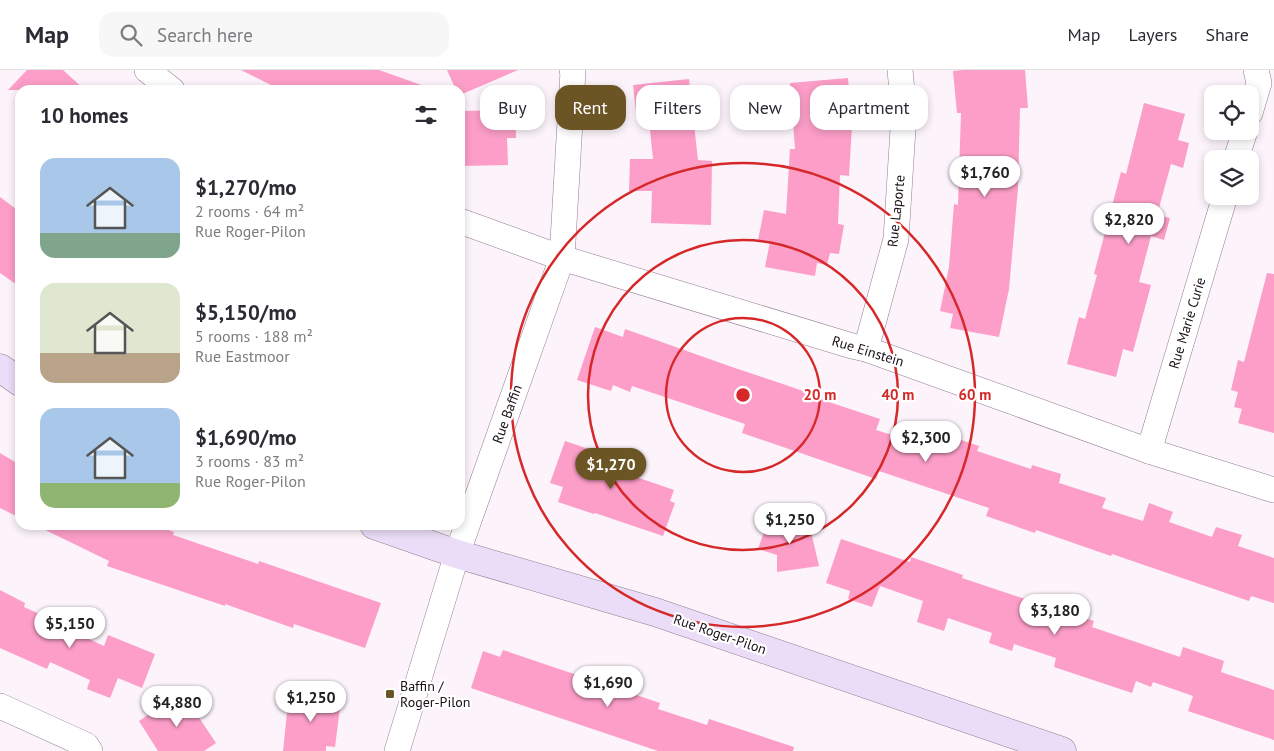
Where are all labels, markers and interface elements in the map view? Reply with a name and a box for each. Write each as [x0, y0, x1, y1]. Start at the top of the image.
search box [99, 12, 449, 57]
text: Map [25, 19, 69, 50]
icon: search [117, 21, 145, 49]
text: Search here [157, 23, 253, 47]
text: Map [1068, 23, 1100, 46]
text: Layers [1128, 23, 1177, 46]
text: Share [1205, 23, 1249, 46]
chip: Buy [480, 85, 545, 130]
chip: Rent [555, 85, 626, 130]
chip: Filters [636, 85, 720, 130]
chip: New [730, 85, 800, 130]
chip: Apartment [810, 85, 928, 130]
map controls [1204, 85, 1259, 205]
button: locate [1204, 85, 1259, 140]
icon: filters [412, 101, 440, 129]
text: 10 homes [40, 102, 128, 129]
button: layers [1204, 150, 1259, 205]
pin: $1,760 [944, 156, 1026, 198]
text: $1,760 [960, 162, 1010, 182]
text: $1,270/mo [195, 174, 297, 201]
street label: Rue Laporte [883, 174, 909, 248]
icon: home [80, 178, 140, 238]
text: 2 rooms · 64 m² [195, 201, 304, 221]
pin: $2,820 [1088, 202, 1170, 245]
text: $2,820 [1104, 209, 1154, 229]
text: Rue Roger-Pilon [195, 221, 306, 241]
street label: Rue Marie Curie [1165, 275, 1209, 371]
text: $5,150/mo [195, 299, 297, 326]
icon: home [80, 303, 140, 363]
text: 5 rooms · 188 m² [195, 326, 313, 346]
street label: Rue Einstein [830, 332, 906, 370]
text: Rue Eastmoor [195, 346, 290, 366]
street label: Rue Baffin [488, 382, 526, 446]
text: 20 m [804, 385, 836, 404]
text: 40 m [882, 385, 914, 404]
text: 60 m [959, 385, 991, 404]
centre of rings [734, 386, 752, 404]
pin: $2,300 [885, 420, 967, 463]
text: $1,690/mo [195, 424, 297, 451]
text: $2,300 [901, 427, 951, 447]
icon: home [80, 428, 140, 488]
pin: $1,270 [570, 448, 652, 490]
text: 3 rooms · 83 m² [195, 451, 304, 471]
text: $1,270 [586, 454, 636, 474]
text: Rue Roger-Pilon [195, 471, 306, 491]
pin: $1,250 [749, 502, 831, 545]
text: $1,250 [765, 509, 815, 529]
pin: $3,180 [1014, 594, 1096, 636]
text: $3,180 [1030, 600, 1080, 620]
pin: $5,150 [29, 606, 111, 649]
street label: Rue Roger-Pilon [671, 610, 769, 658]
text: $5,150 [45, 613, 95, 633]
pin: $1,690 [567, 666, 649, 708]
text: $1,690 [583, 672, 633, 692]
place label: Baffin / Roger-Pilon [400, 677, 470, 711]
pin: $1,250 [270, 680, 352, 723]
pin: $4,880 [136, 686, 218, 728]
text: $1,250 [286, 687, 336, 707]
marker: Baffin / Roger-Pilon [384, 688, 396, 700]
text: $4,880 [152, 692, 202, 712]

